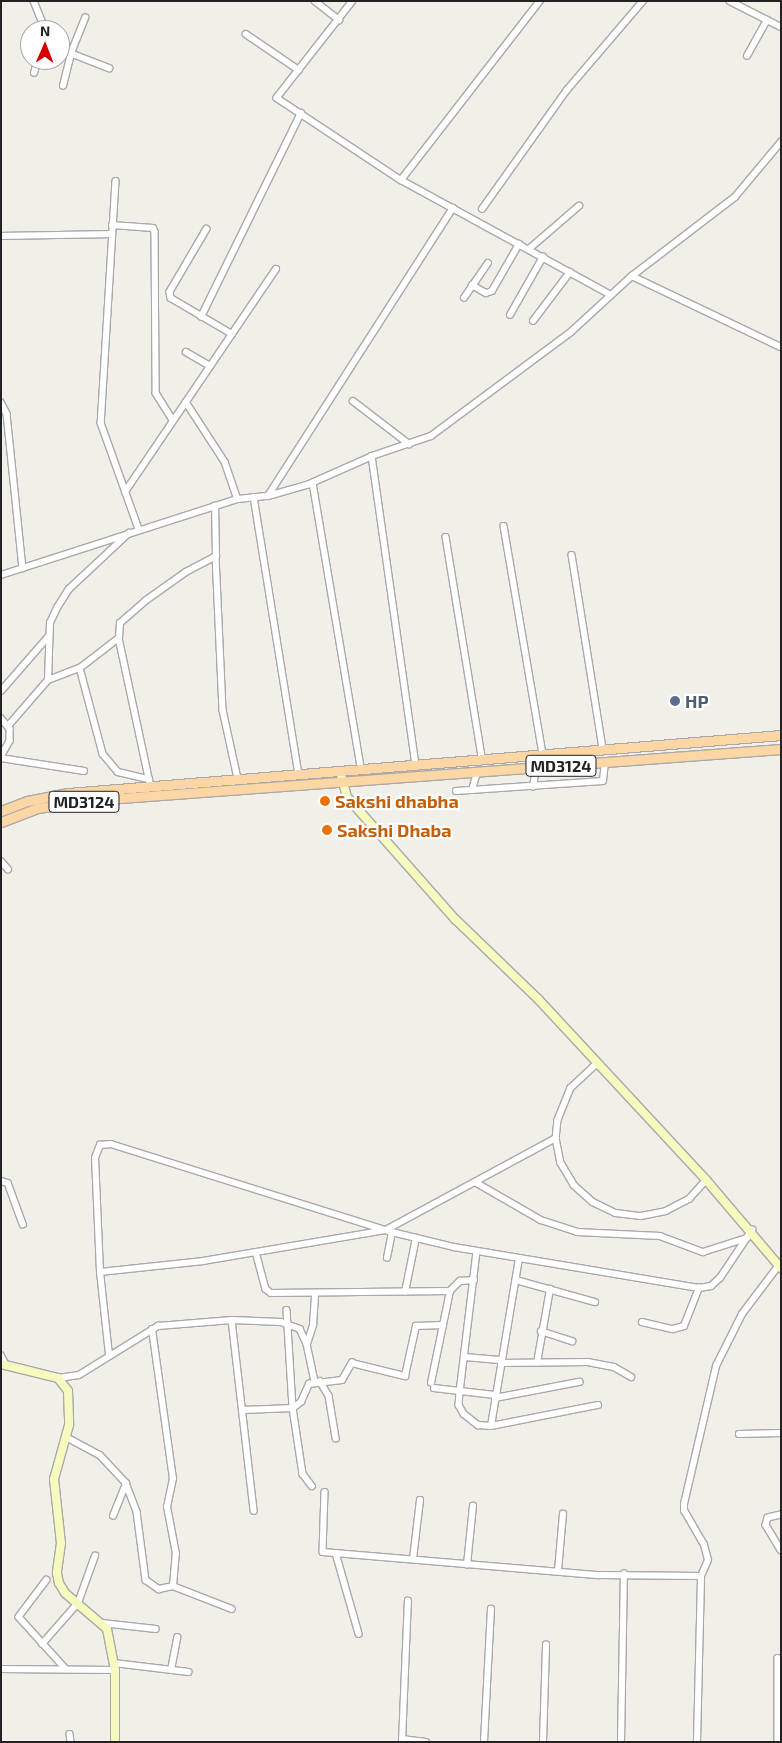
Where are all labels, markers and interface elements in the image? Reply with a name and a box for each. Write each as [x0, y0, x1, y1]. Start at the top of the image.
north arrow [20, 20, 70, 70]
text: N [40, 22, 50, 39]
place label: HP [685, 690, 709, 712]
marker: HP [669, 695, 681, 707]
road number: MD3124 [525, 752, 597, 779]
road number: MD3124 [48, 789, 120, 816]
place label: Sakshi dhabha [335, 790, 459, 812]
marker: Sakshi dhabha [319, 795, 331, 807]
place label: Sakshi Dhaba [337, 819, 451, 841]
marker: Sakshi Dhaba [321, 824, 333, 836]

